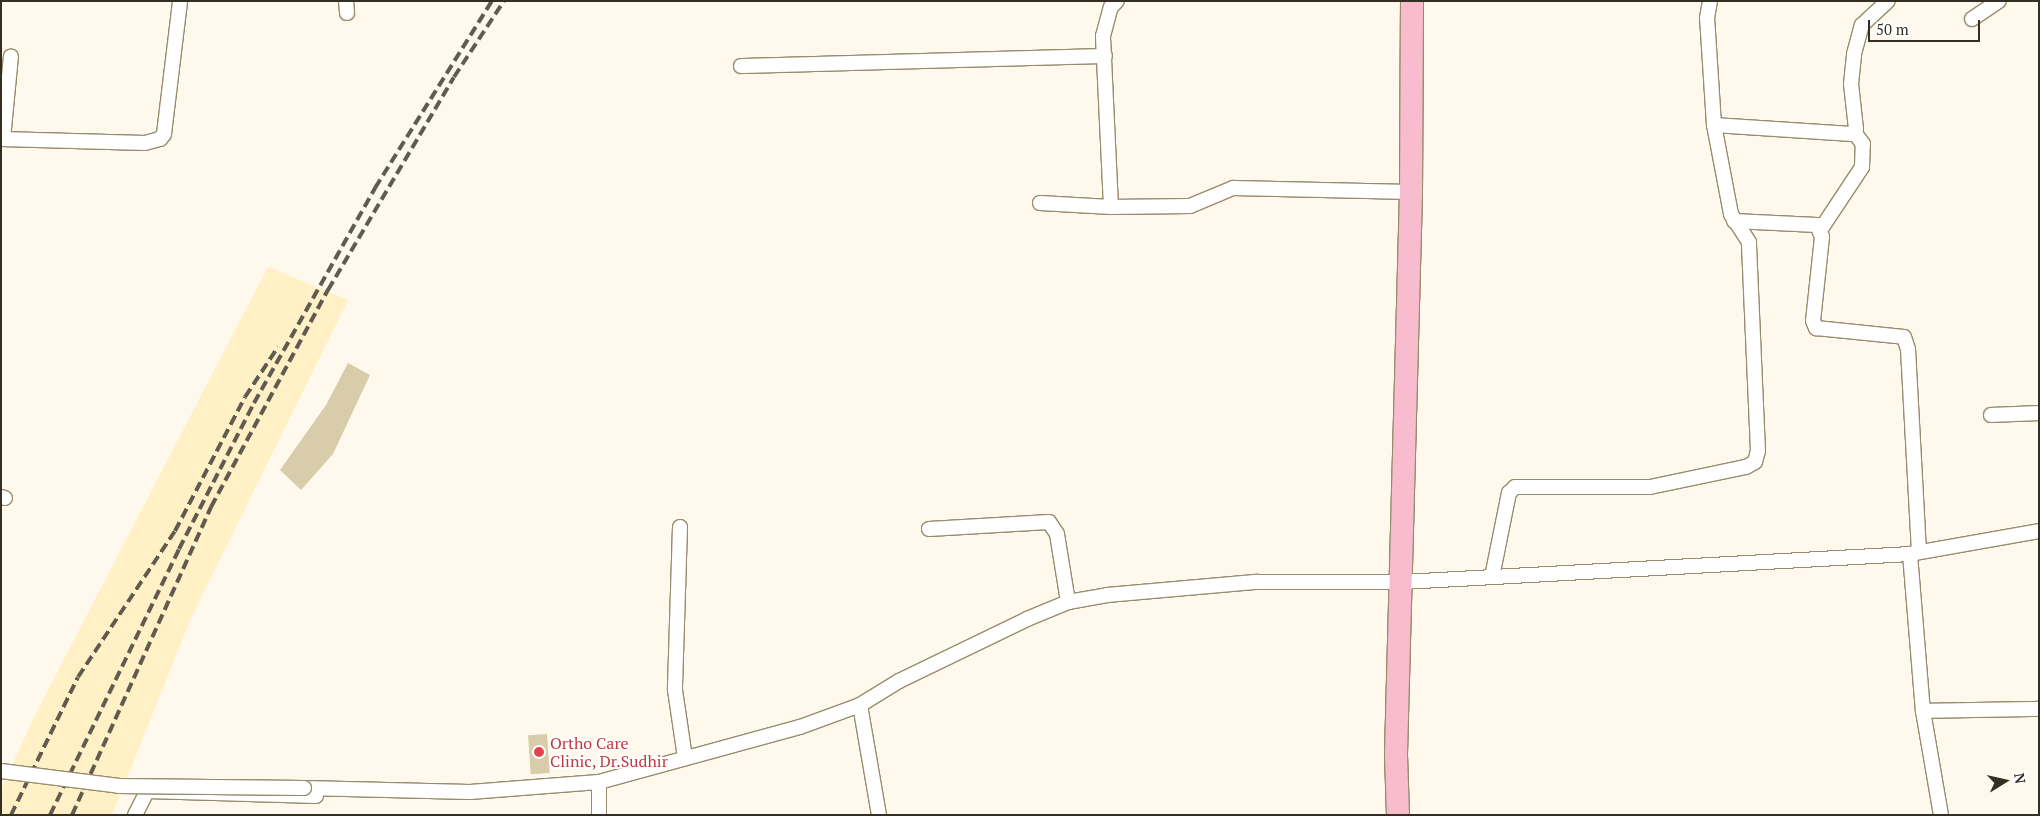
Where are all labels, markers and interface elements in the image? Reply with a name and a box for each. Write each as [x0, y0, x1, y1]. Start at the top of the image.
scale bar [1870, 10, 1982, 42]
text: 50 m [1876, 19, 1909, 39]
place label: Ortho Care Clinic, Dr.Sudhir [550, 733, 668, 771]
marker: Ortho Care Clinic, Dr.Sudhir [532, 745, 546, 759]
north arrow [1980, 756, 2030, 806]
text: N [2010, 771, 2031, 785]

